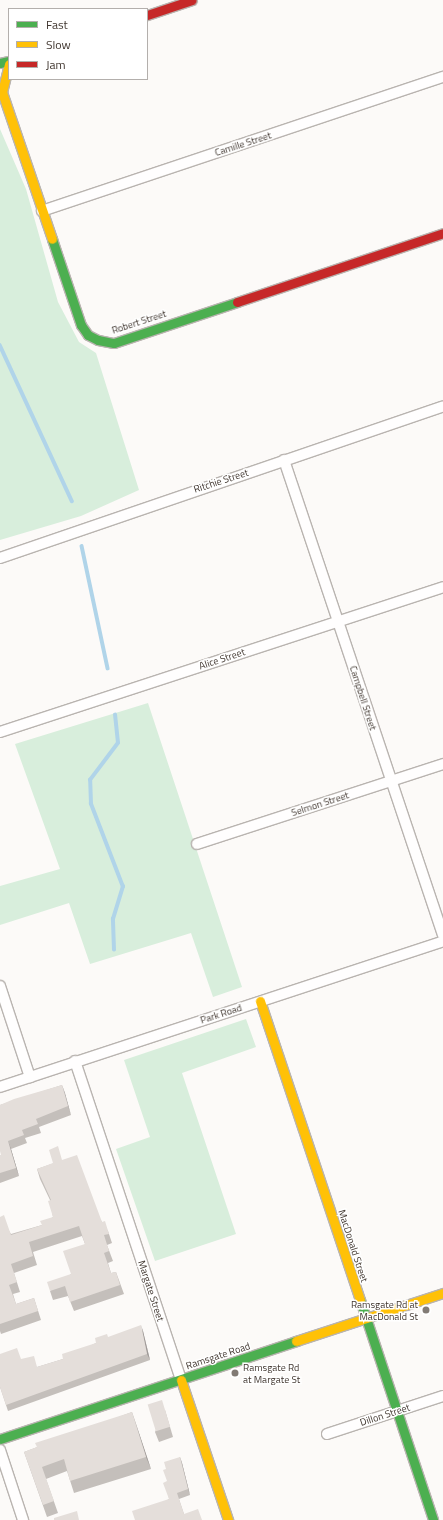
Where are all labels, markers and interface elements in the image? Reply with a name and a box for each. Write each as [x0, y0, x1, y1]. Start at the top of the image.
legend [8, 8, 148, 80]
text: Fast [46, 15, 68, 34]
text: Slow [46, 35, 71, 54]
text: Jam [46, 55, 66, 74]
street label: Camille Street [213, 129, 273, 159]
street label: Robert Street [110, 308, 168, 336]
street label: Ritchie Street [192, 467, 250, 495]
street label: Alice Street [197, 646, 247, 672]
street label: Campbell Street [347, 664, 379, 732]
street label: Selmon Street [290, 789, 350, 819]
street label: Park Road [199, 1002, 243, 1026]
street label: MacDonald Street [336, 1208, 370, 1284]
street label: Margate Street [135, 1259, 167, 1323]
place label: Ramsgate Rd at MacDonald St [351, 1298, 418, 1322]
marker: Ramsgate Rd at MacDonald St [421, 1305, 431, 1315]
street label: Ramsgate Road [184, 1340, 252, 1372]
place label: Ramsgate Rd at Margate St [243, 1361, 300, 1384]
marker: Ramsgate Rd at Margate St [230, 1368, 240, 1378]
street label: Dillon Street [358, 1401, 412, 1429]

